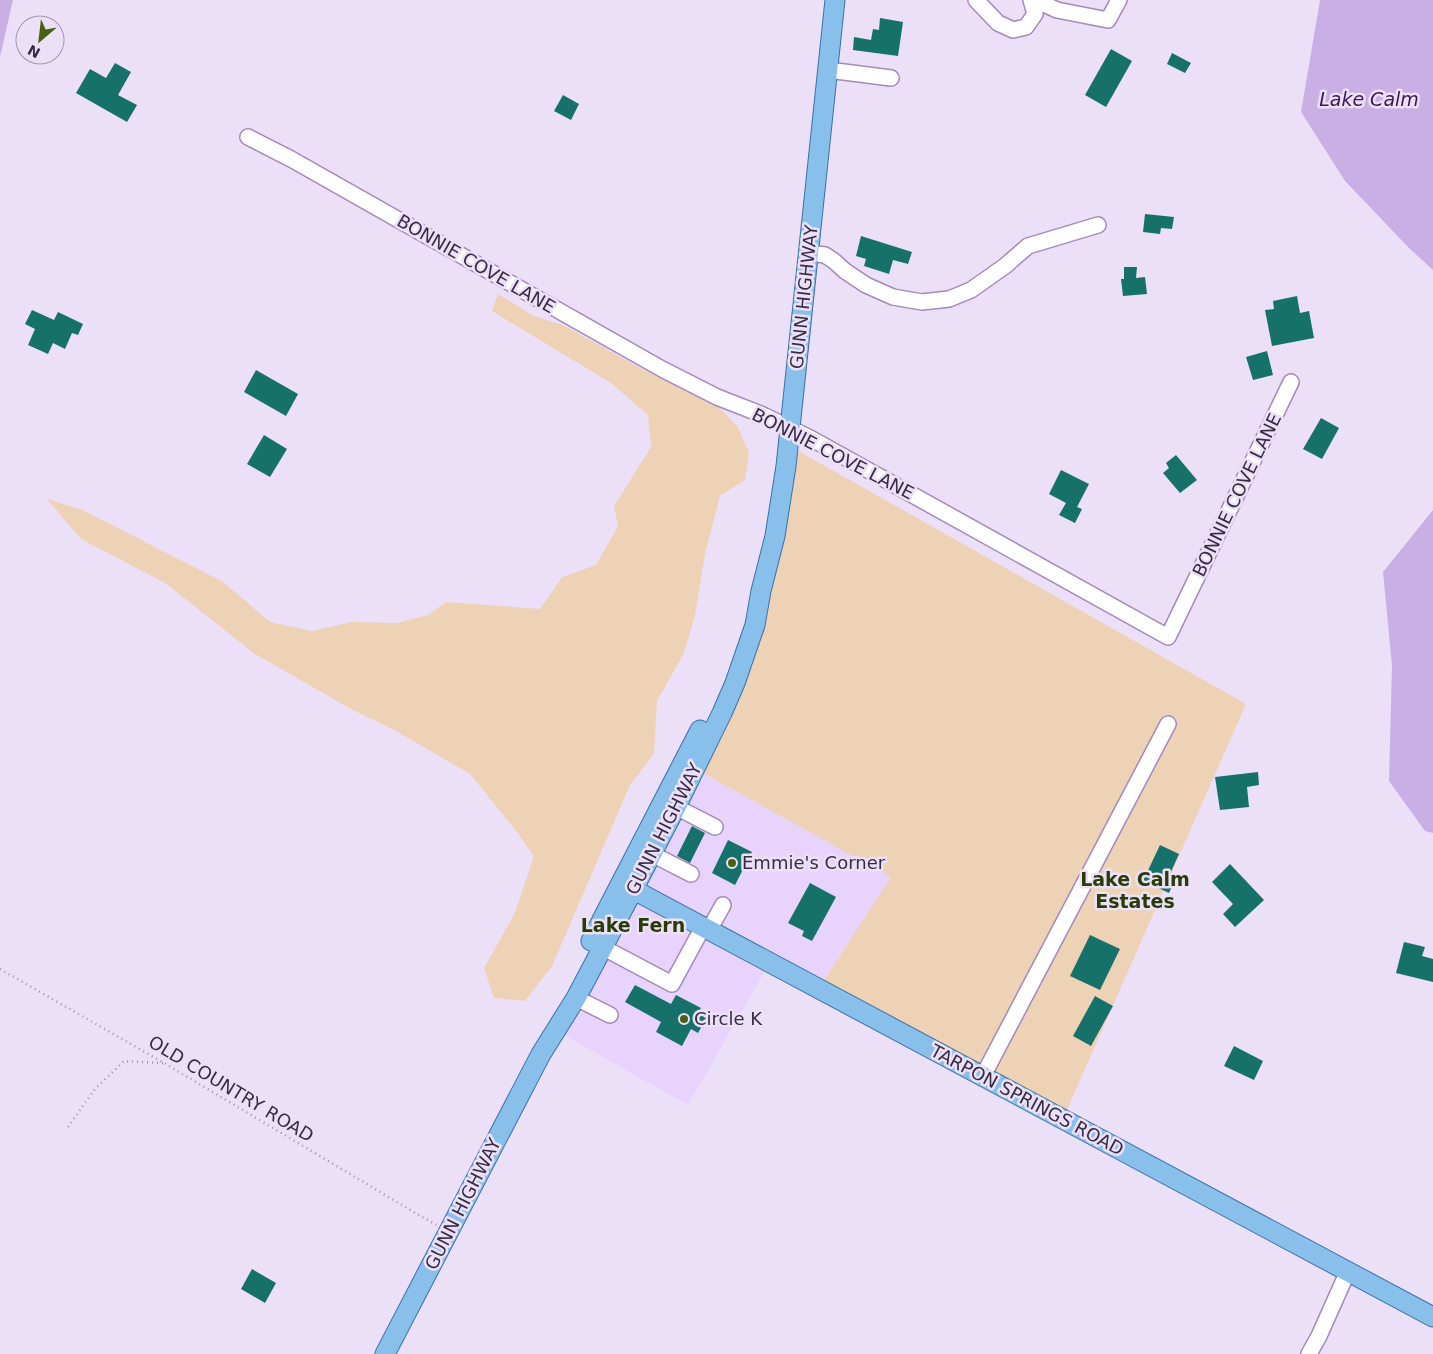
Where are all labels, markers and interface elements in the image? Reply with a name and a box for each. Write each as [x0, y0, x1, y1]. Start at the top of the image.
north arrow [15, 15, 65, 65]
text: N [25, 42, 43, 61]
water label: Lake Calm [1319, 88, 1419, 110]
street label: BONNIE COVE LANE [394, 210, 559, 317]
street label: GUNN HIGHWAY [785, 223, 822, 370]
street label: BONNIE COVE LANE [749, 404, 918, 504]
street label: BONNIE COVE LANE [1188, 410, 1285, 580]
street label: GUNN HIGHWAY [621, 759, 706, 898]
place label: Emmie's Corner [742, 852, 886, 873]
marker: Emmie's Corner [726, 857, 738, 869]
district label: Lake Calm Estates [1080, 868, 1190, 912]
district label: Lake Fern [581, 914, 685, 936]
place label: Circle K [694, 1008, 763, 1029]
marker: Circle K [678, 1013, 690, 1025]
street label: OLD COUNTRY ROAD [145, 1031, 318, 1146]
street label: TARPON SPRINGS ROAD [926, 1039, 1127, 1159]
street label: GUNN HIGHWAY [420, 1134, 505, 1273]

